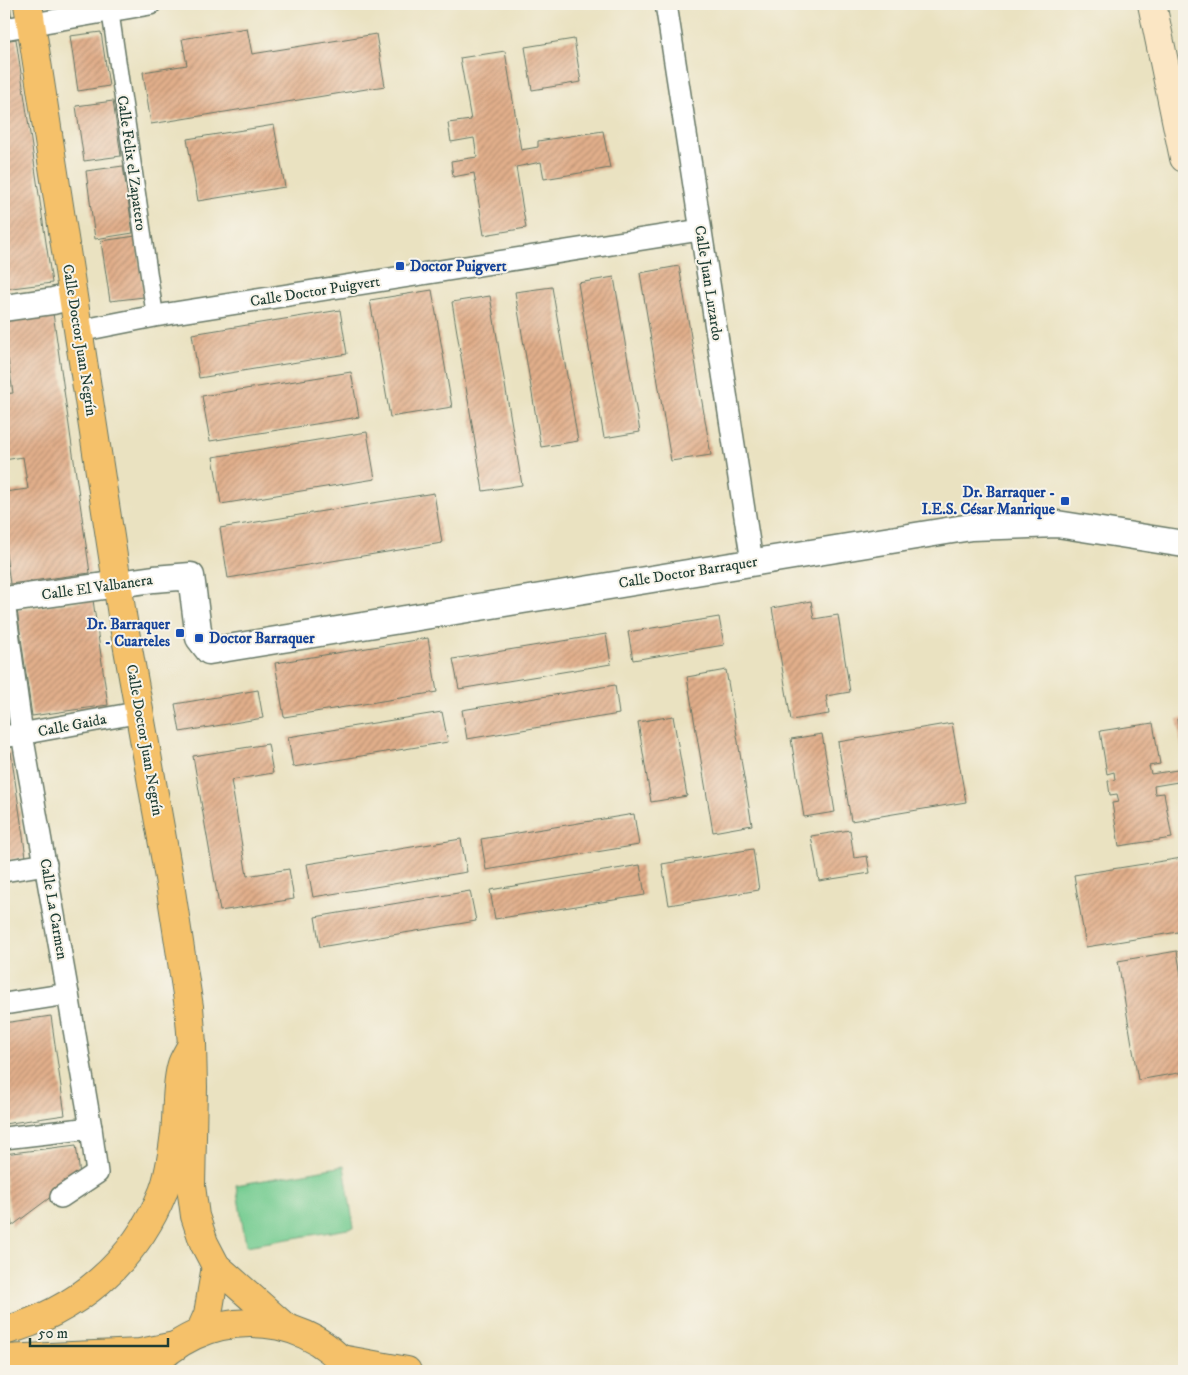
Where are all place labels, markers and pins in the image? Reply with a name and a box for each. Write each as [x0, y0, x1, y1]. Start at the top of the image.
place label: Doctor Puigvert [410, 257, 507, 276]
marker: Doctor Puigvert [394, 260, 406, 272]
place label: Dr. Barraquer - I.E.S. César Manrique [922, 483, 1056, 520]
marker: Dr. Barraquer - I.E.S. César Manrique [1059, 495, 1071, 507]
place label: Dr. Barraquer - Cuarteles [87, 615, 170, 651]
marker: Dr. Barraquer - Cuarteles [174, 627, 186, 639]
place label: Doctor Barraquer [209, 629, 315, 649]
marker: Doctor Barraquer [193, 632, 205, 644]

